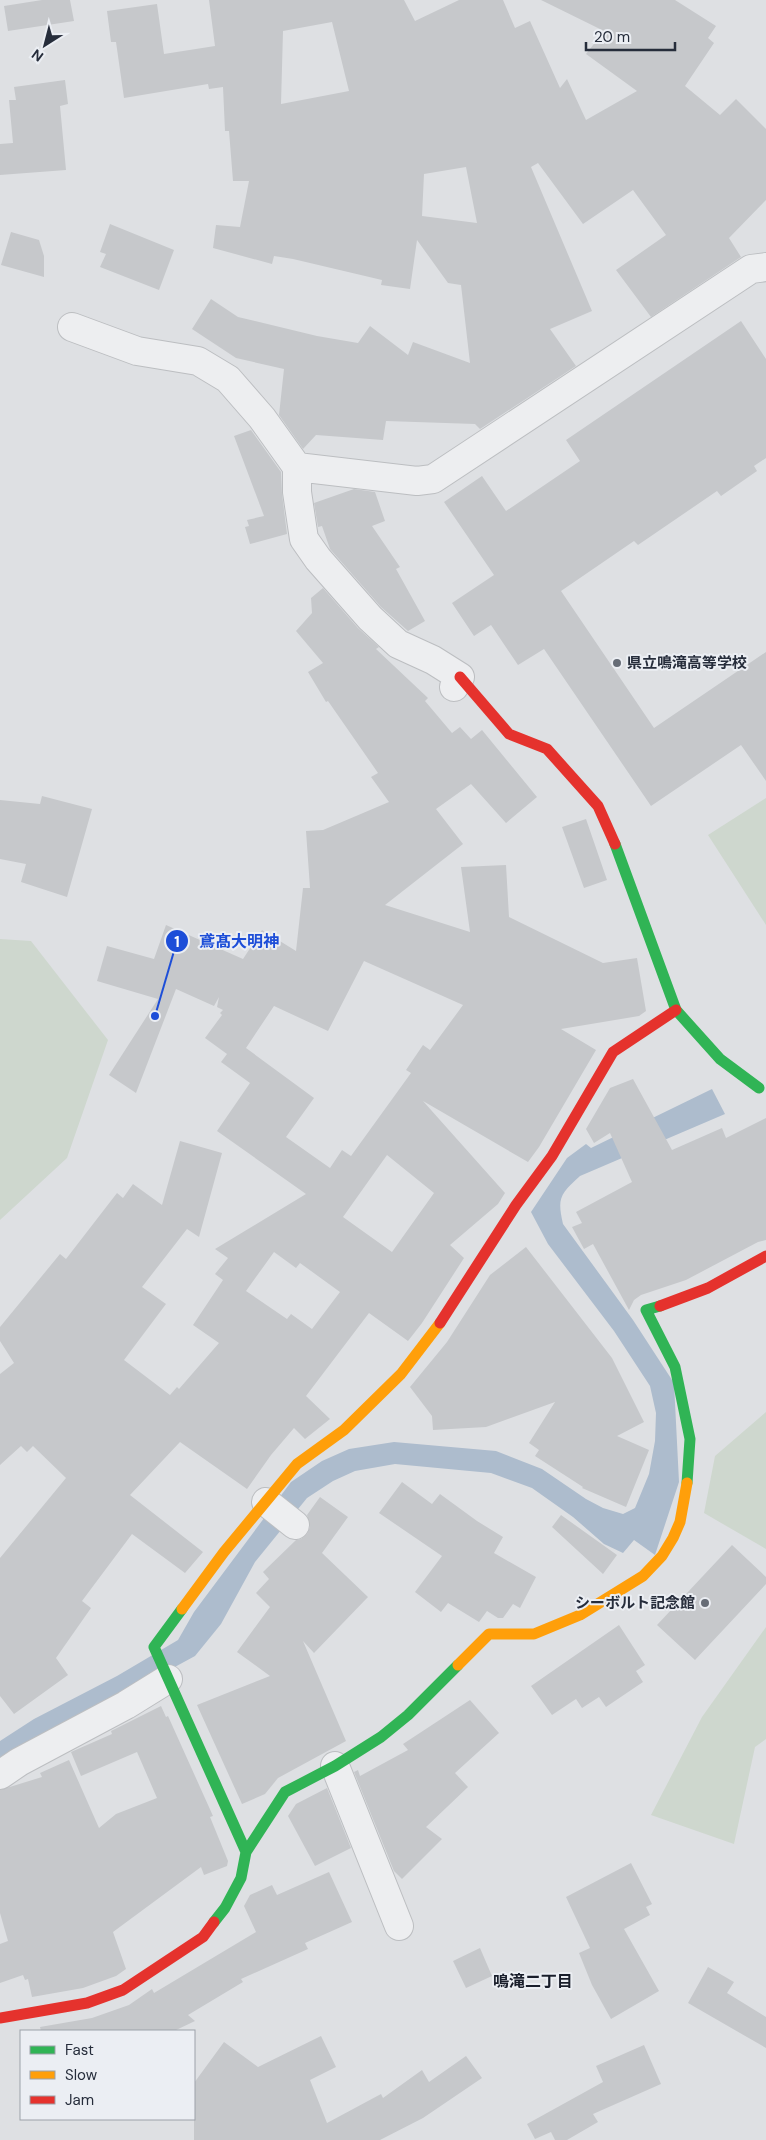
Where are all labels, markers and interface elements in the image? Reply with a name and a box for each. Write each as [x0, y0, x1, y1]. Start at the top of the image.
north arrow [20, 20, 70, 70]
scale bar [586, 20, 675, 52]
text: 20 m [594, 27, 630, 47]
text: N [28, 45, 47, 66]
place label: 県立鳴滝高等学校 [627, 653, 747, 673]
marker: 県立鳴滝高等学校 [611, 657, 623, 669]
callout: 鳶髙大明神 [164, 926, 289, 957]
text: 鳶髙大明神 [199, 931, 279, 952]
text: 1 [174, 932, 180, 952]
place label: シーボルト記念館 [575, 1593, 695, 1613]
marker: シーボルト記念館 [699, 1597, 711, 1609]
district label: 鳴滝二丁目 [493, 1971, 573, 1992]
legend [20, 2030, 195, 2120]
text: Fast [65, 2040, 94, 2060]
text: Slow [65, 2065, 98, 2085]
text: Jam [65, 2090, 94, 2110]

